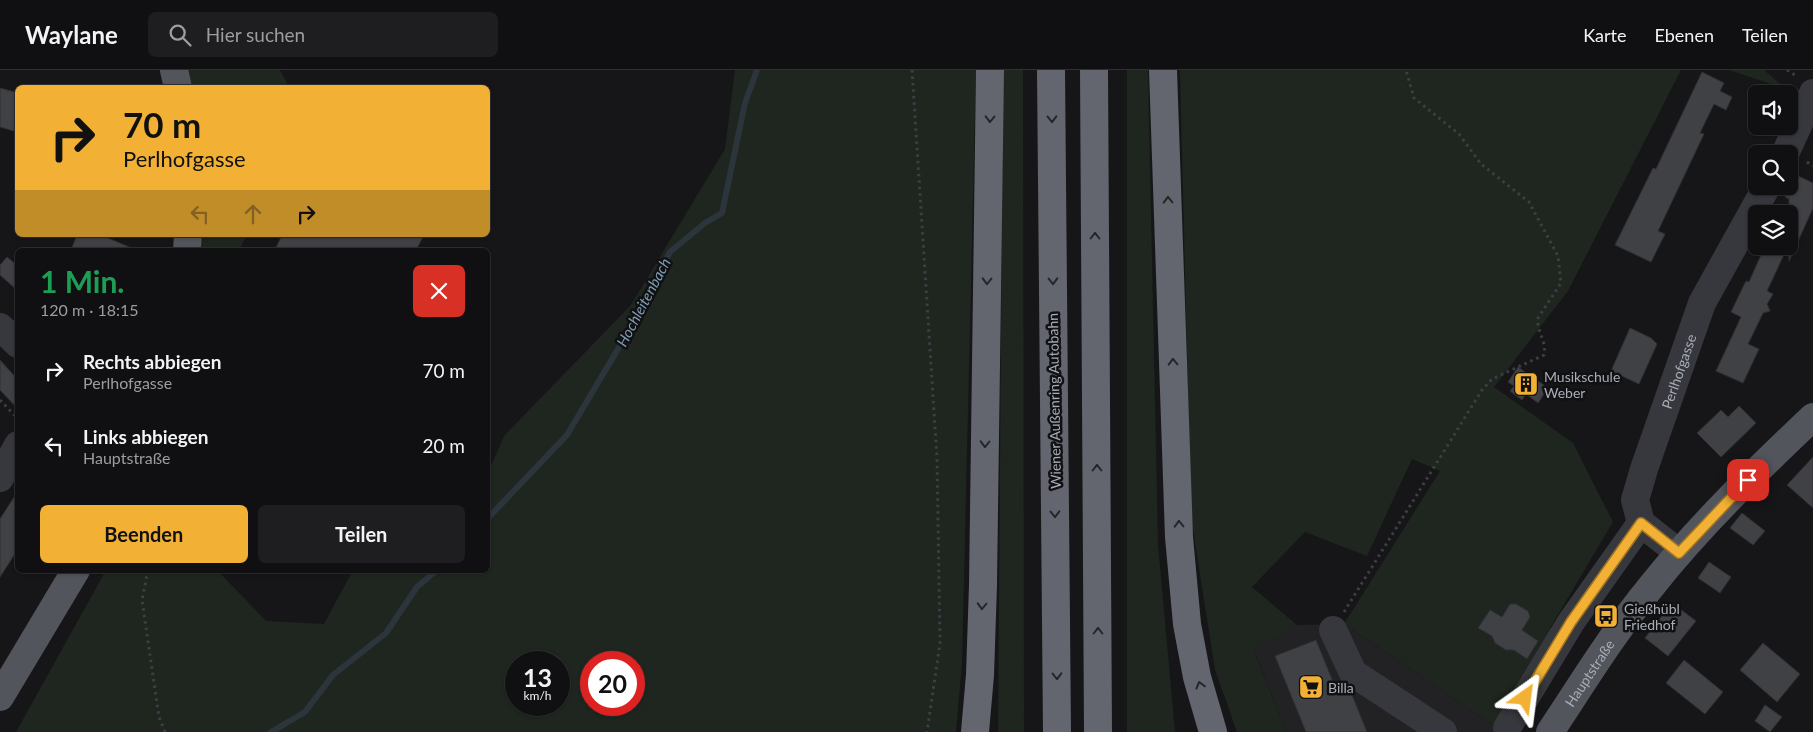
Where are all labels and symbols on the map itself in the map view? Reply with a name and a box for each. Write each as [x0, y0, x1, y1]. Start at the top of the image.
one-way arrow [985, 115, 995, 123]
one-way arrow [1047, 115, 1057, 123]
one-way arrow [1162, 195, 1173, 203]
one-way arrow [1090, 232, 1100, 240]
water label: Hochleitenbach [612, 255, 674, 349]
one-way arrow [982, 278, 992, 285]
one-way arrow [1048, 278, 1058, 285]
street label: Wiener Außenring Autobahn [1044, 313, 1064, 489]
street label: Perlhofgasse [1657, 332, 1699, 411]
one-way arrow [1168, 358, 1178, 366]
place label: Musikschule Weber [1544, 368, 1620, 401]
building icon: Musikschule Weber [1513, 371, 1539, 397]
one-way arrow [980, 440, 990, 448]
pin [1727, 459, 1769, 501]
one-way arrow [1091, 464, 1102, 472]
one-way arrow [1050, 510, 1060, 518]
one-way arrow [1173, 520, 1184, 528]
place label: Gießhübl Friedhof [1624, 600, 1680, 633]
one-way arrow [977, 602, 987, 610]
bus stop icon: Gießhübl Friedhof [1593, 603, 1619, 629]
one-way arrow [1093, 627, 1103, 634]
street label: Hauptstraße [1561, 636, 1617, 710]
speed limit sign: 20 [580, 651, 645, 716]
position arrow [1498, 671, 1550, 723]
one-way arrow [1052, 672, 1062, 680]
supermarket icon: Billa [1298, 674, 1324, 700]
place label: Billa [1328, 679, 1354, 696]
one-way arrow [1195, 682, 1205, 690]

